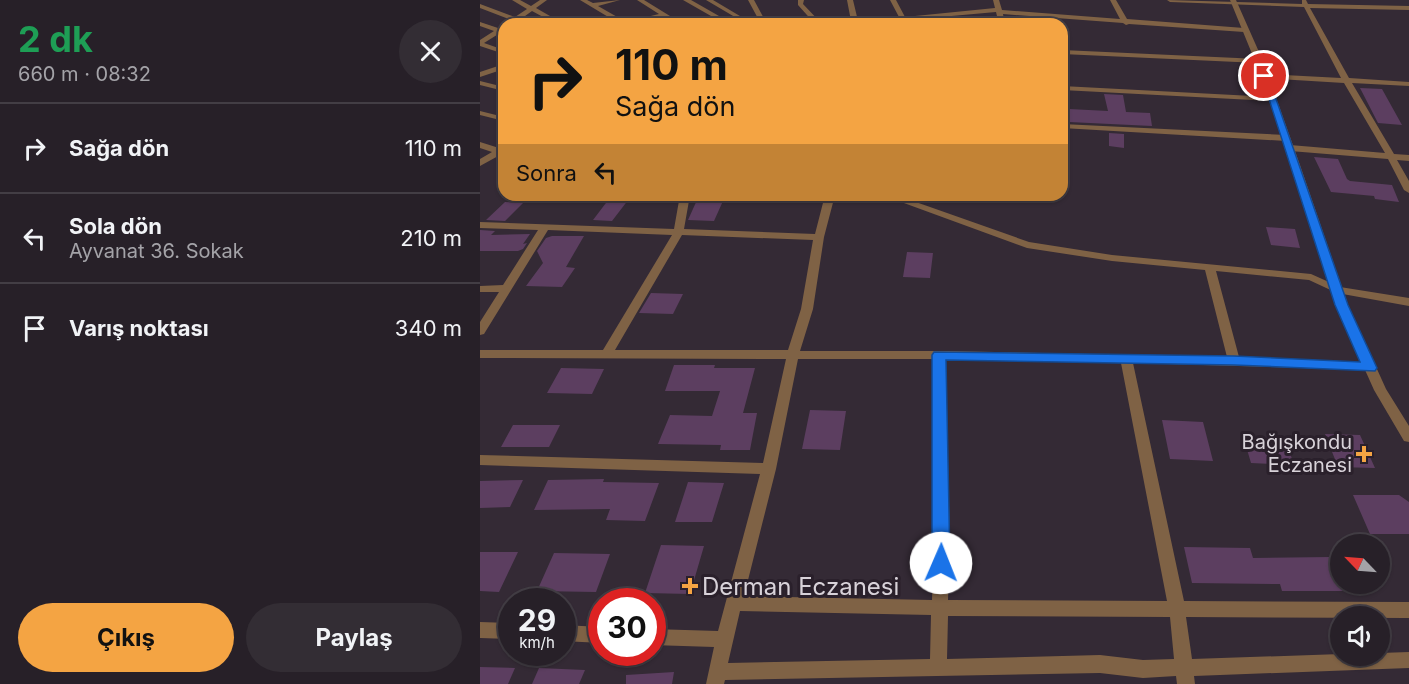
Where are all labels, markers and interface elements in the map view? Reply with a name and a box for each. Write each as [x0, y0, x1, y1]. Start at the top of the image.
text: 2 dk [18, 17, 93, 61]
button: close [399, 20, 462, 83]
text: 110 m [615, 39, 728, 90]
icon: right [516, 42, 594, 120]
pin [1238, 50, 1289, 101]
icon: arrive [1247, 59, 1280, 92]
text: 660 m · 08:32 [18, 62, 151, 86]
text: Sağa dön [615, 90, 735, 123]
icon: right [18, 132, 51, 165]
text: Sağa dön [69, 135, 169, 161]
text: 110 m [405, 135, 462, 161]
icon: left [589, 156, 622, 189]
text: Sonra [516, 160, 577, 186]
text: Sola dön [69, 213, 162, 239]
icon: left [18, 222, 51, 255]
text: 210 m [400, 225, 462, 251]
text: Ayvanat 36. Sokak [69, 239, 244, 263]
icon: arrive [18, 312, 51, 345]
text: Varış noktası [69, 315, 209, 341]
text: 340 m [395, 315, 462, 341]
place label: Bağışkondu Eczanesi [1242, 430, 1352, 477]
marker: Bağışkondu Eczanesi [1357, 447, 1371, 461]
position arrow [909, 531, 973, 595]
north arrow [1330, 534, 1390, 594]
map controls [1330, 534, 1390, 666]
place label: Derman Eczanesi [702, 572, 899, 601]
marker: Derman Eczanesi [683, 579, 697, 593]
speed limit sign: 30 [588, 588, 666, 666]
text: 29 [518, 602, 556, 638]
button: Çıkış [18, 603, 234, 672]
button: Paylaş [246, 603, 462, 672]
button: sound [1330, 606, 1390, 666]
text: km/h [519, 633, 555, 652]

